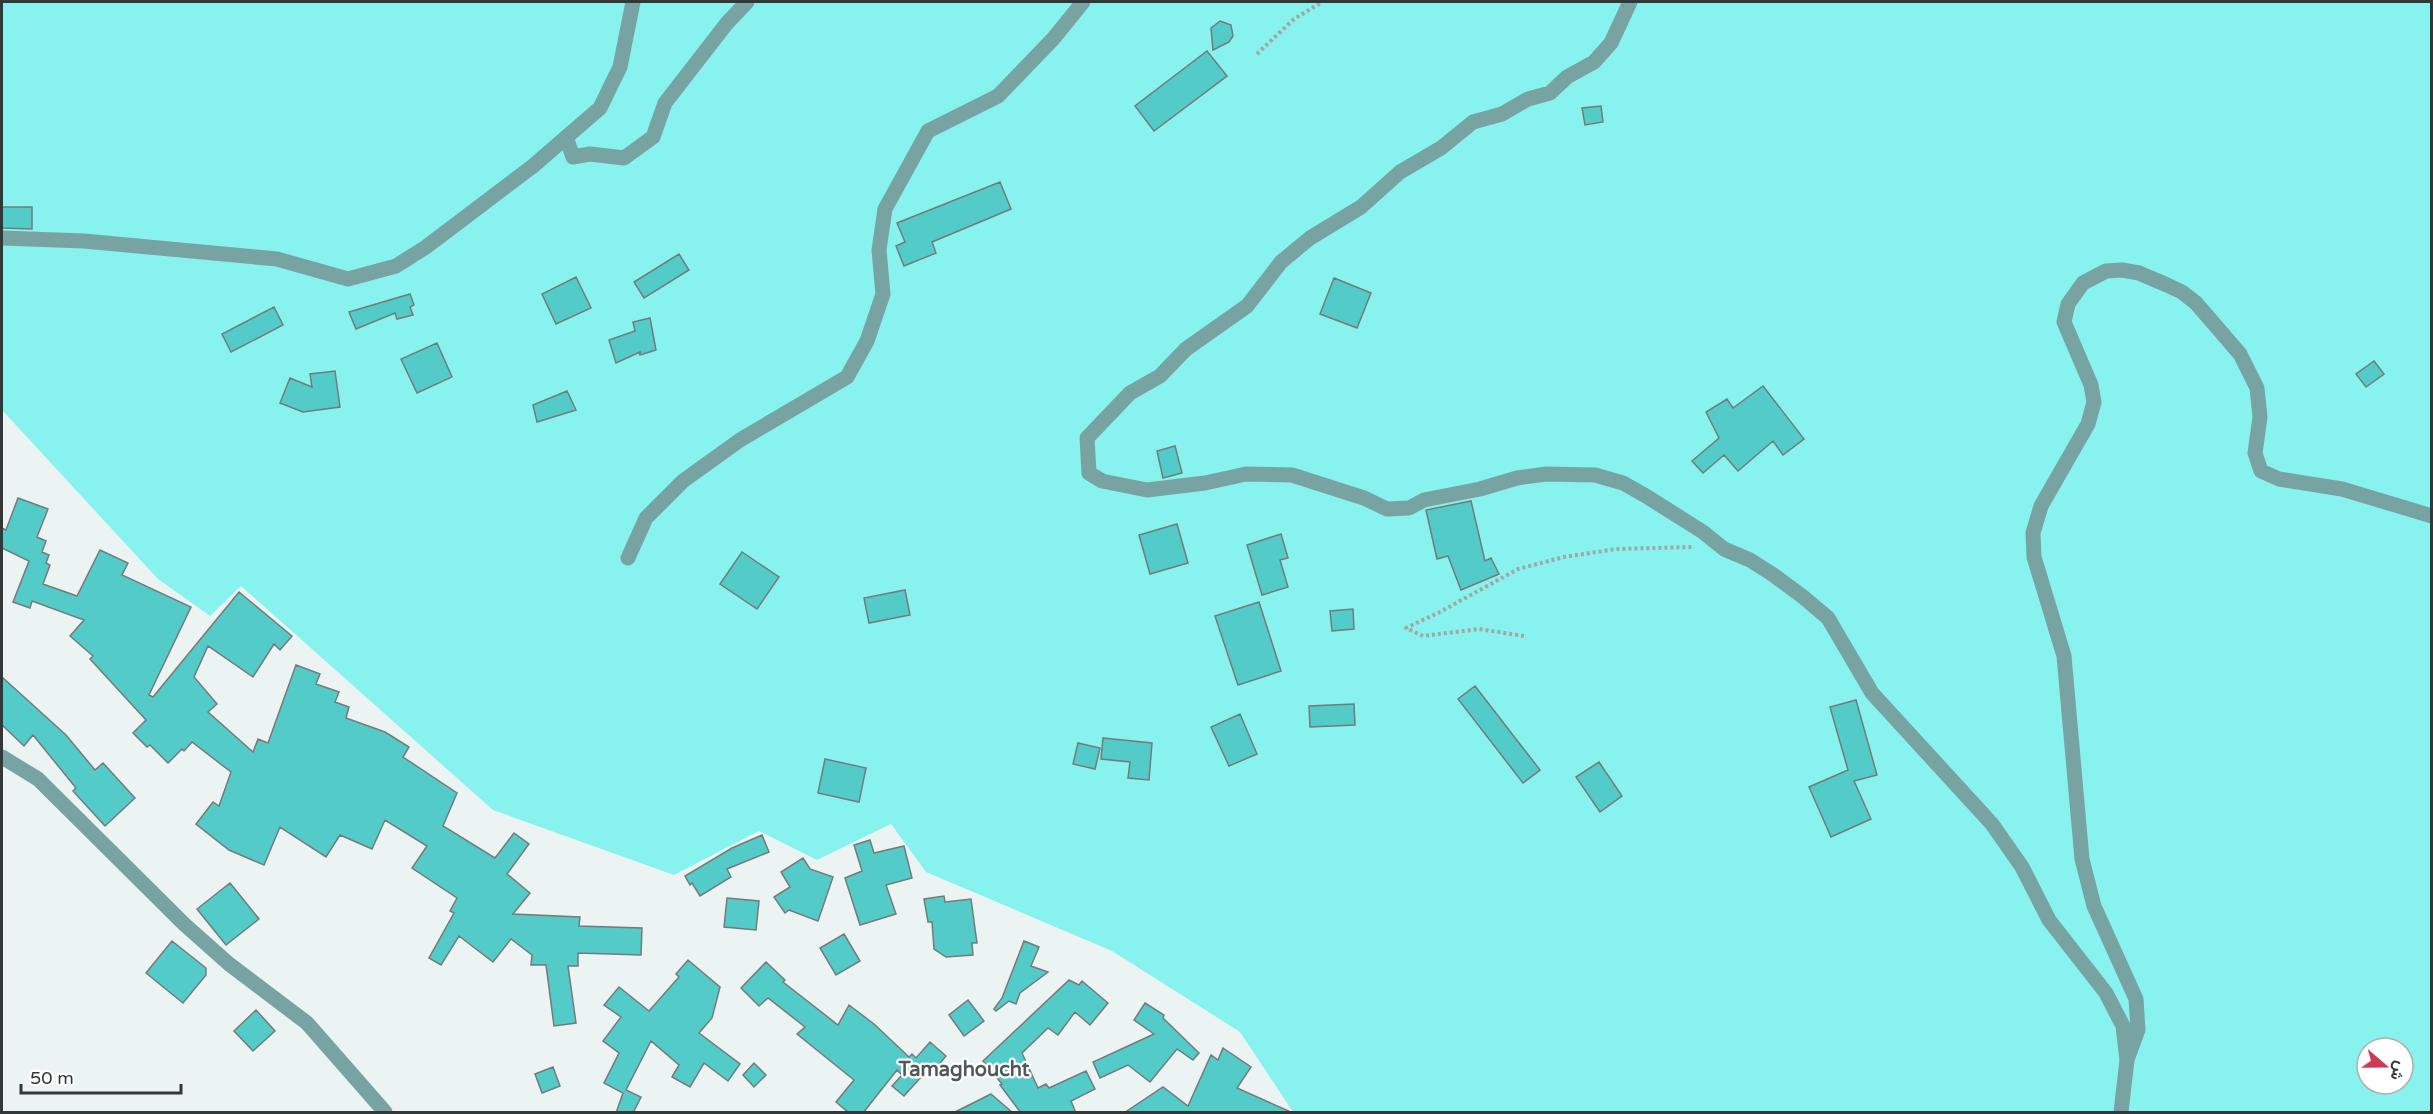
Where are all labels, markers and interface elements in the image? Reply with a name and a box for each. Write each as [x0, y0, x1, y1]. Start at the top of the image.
north arrow [2355, 1036, 2415, 1096]
scale bar [21, 1057, 182, 1095]
district label: Tamaghoucht [898, 1058, 1030, 1082]
text: ش [2385, 1058, 2411, 1083]
text: 50 m [30, 1067, 74, 1089]

